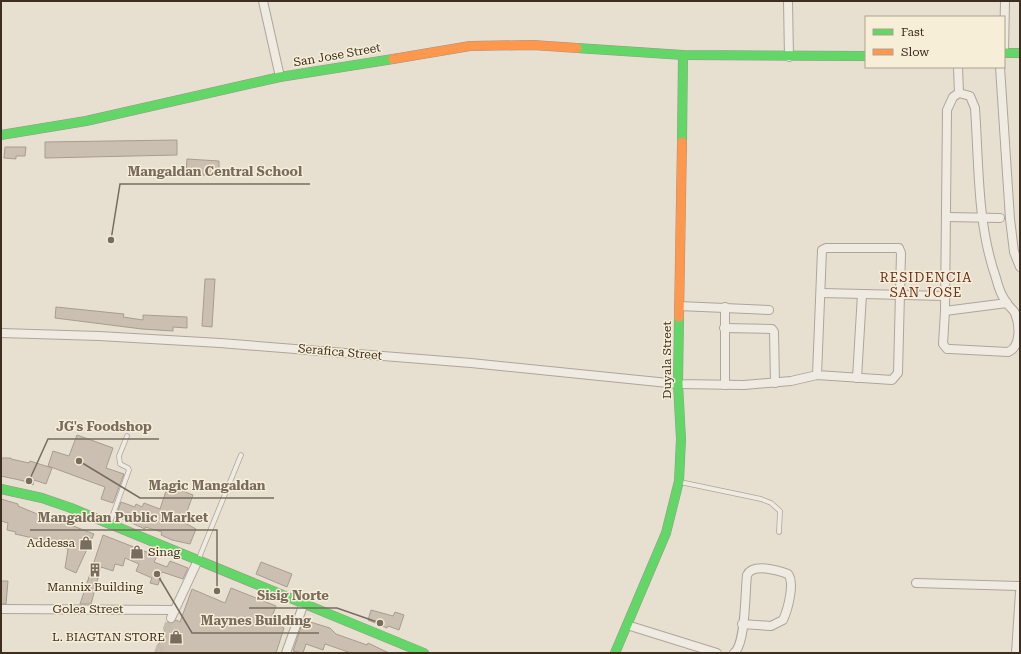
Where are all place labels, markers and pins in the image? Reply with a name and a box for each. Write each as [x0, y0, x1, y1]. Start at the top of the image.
callout: Mangaldan Central School [120, 159, 310, 184]
callout: JG's Foodshop [48, 414, 159, 439]
callout: Magic Mangaldan [140, 473, 274, 498]
callout: Mangaldan Public Market [30, 505, 217, 530]
shop icon: Addessa [78, 535, 94, 551]
place label: Addessa [27, 536, 75, 550]
shop icon: Sinag [129, 544, 145, 560]
place label: Sinag [148, 545, 181, 559]
building icon: Mannix Building [87, 562, 103, 578]
place label: Mannix Building [47, 580, 143, 594]
callout: Sisig Norte [249, 583, 337, 608]
callout: Maynes Building [192, 608, 319, 633]
shop icon: L. BIAGTAN STORE [168, 629, 184, 645]
place label: L. BIAGTAN STORE [52, 630, 165, 644]

